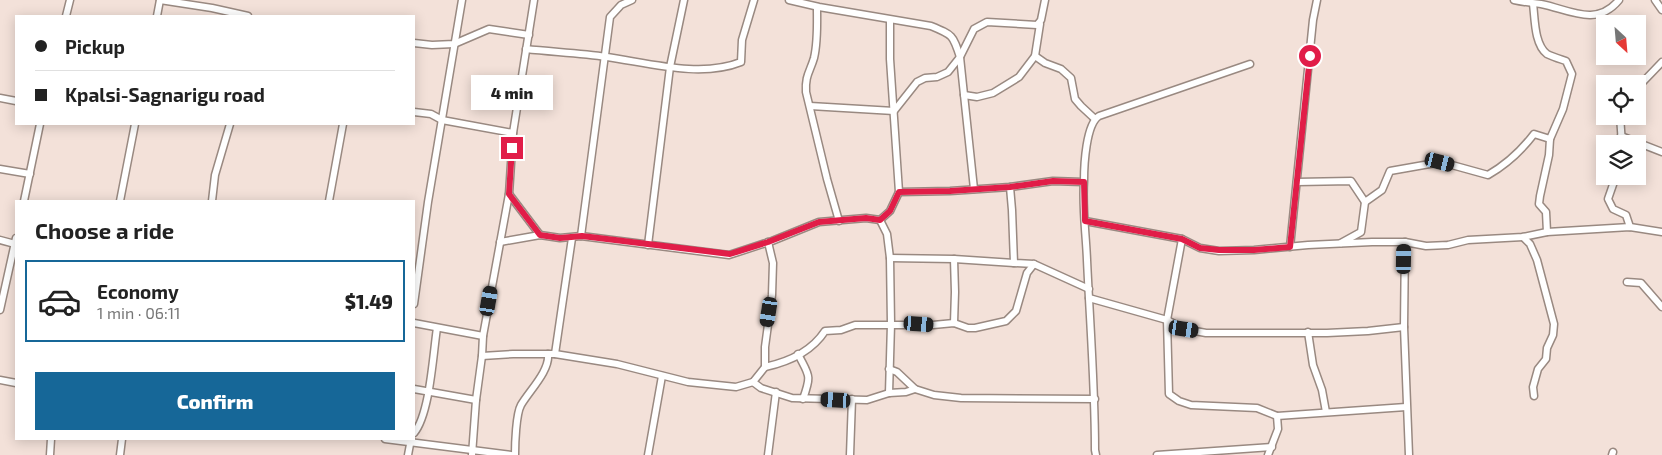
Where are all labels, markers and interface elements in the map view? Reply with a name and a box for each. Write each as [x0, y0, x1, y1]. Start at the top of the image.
north arrow [1596, 15, 1646, 65]
map controls [1596, 15, 1646, 185]
text: Pickup [65, 35, 125, 58]
route start [1299, 45, 1321, 67]
button: locate [1596, 75, 1646, 125]
callout: 4 min [471, 76, 553, 110]
text: Kpalsi-Sagnarigu road [65, 83, 265, 106]
text: 4 min [491, 83, 533, 102]
button: layers [1596, 135, 1646, 185]
route end [501, 137, 523, 159]
car [1423, 151, 1456, 173]
text: Choose a ride [35, 217, 174, 243]
car [1396, 244, 1411, 274]
icon: car [37, 279, 82, 324]
text: Economy [97, 280, 179, 303]
car [479, 285, 498, 317]
text: $1.49 [345, 290, 393, 313]
car [759, 296, 778, 328]
text: 1 min · 06:11 [97, 303, 180, 322]
car [903, 315, 934, 333]
car [1168, 319, 1199, 339]
button: Confirm [35, 372, 395, 430]
car [820, 392, 851, 408]

